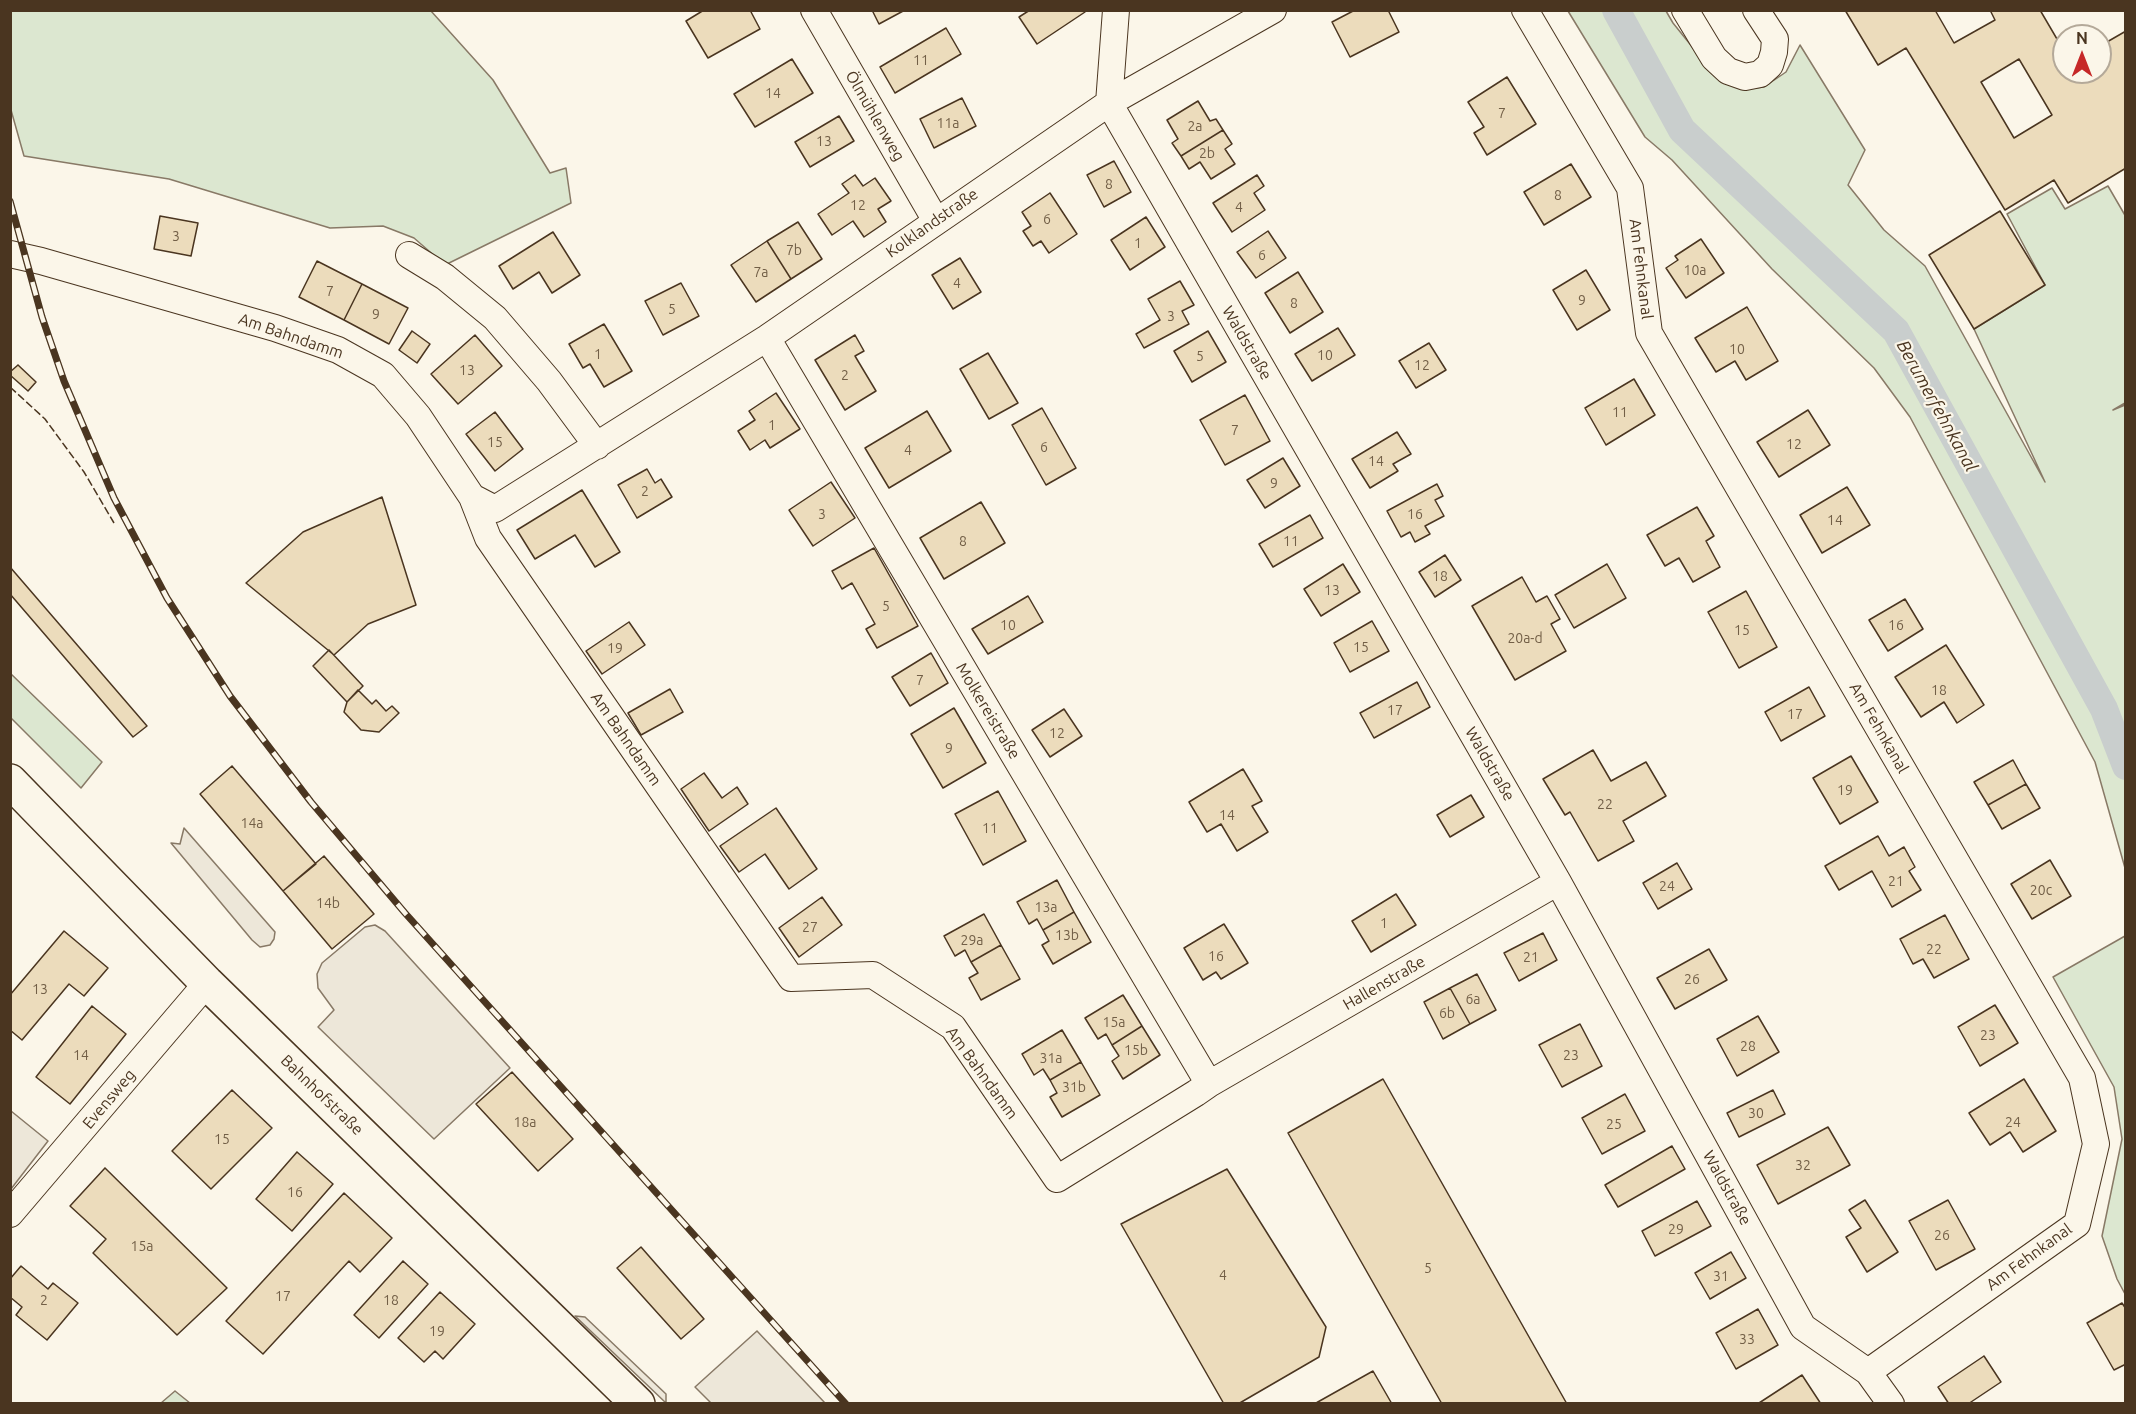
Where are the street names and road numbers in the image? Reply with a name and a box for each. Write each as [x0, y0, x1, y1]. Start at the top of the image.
street label: Ölmühlenweg [841, 67, 909, 165]
street label: Kolklandstraße [882, 184, 982, 262]
street label: Am Fehnkanal [1625, 218, 1657, 320]
street label: Waldstraße [1218, 303, 1276, 383]
street label: Am Bahndamm [236, 309, 346, 363]
street label: Molkereistraße [952, 659, 1024, 763]
street label: Am Fehnkanal [1845, 679, 1913, 777]
street label: Am Bahndamm [587, 689, 665, 789]
street label: Waldstraße [1461, 724, 1519, 804]
street label: Hallenstraße [1339, 952, 1429, 1014]
street label: Am Bahndamm [942, 1023, 1022, 1123]
street label: Bahnhofstraße [277, 1051, 367, 1139]
street label: Evensweg [79, 1065, 139, 1133]
street label: Waldstraße [1699, 1147, 1755, 1229]
street label: Am Fehnkanal [1982, 1219, 2076, 1295]

